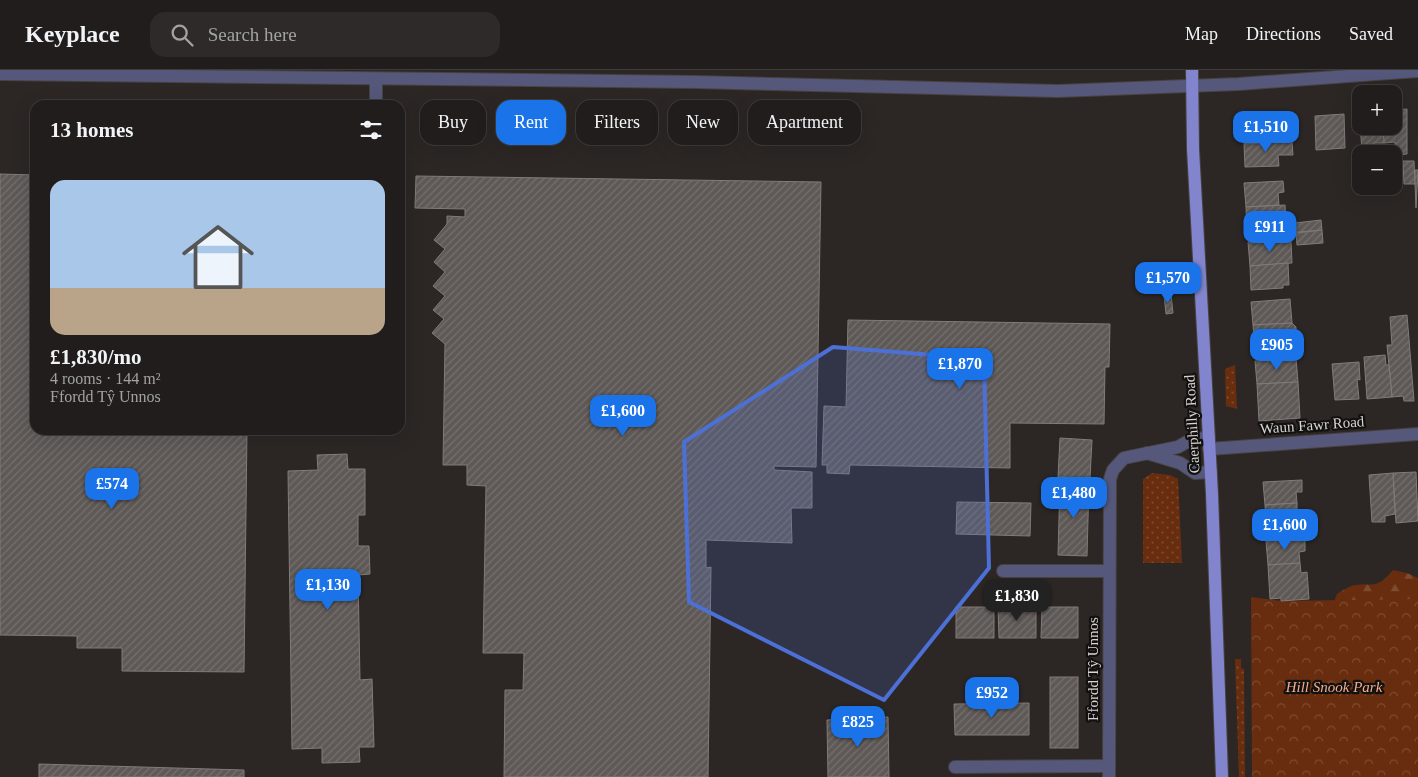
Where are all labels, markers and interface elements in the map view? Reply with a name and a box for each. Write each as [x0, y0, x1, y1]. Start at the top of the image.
search box [150, 12, 500, 57]
text: Keyplace [25, 21, 120, 47]
icon: search [168, 21, 196, 49]
text: Search here [208, 24, 297, 45]
text: Map [1185, 24, 1218, 44]
text: Directions [1246, 24, 1321, 44]
text: Saved [1349, 24, 1393, 44]
map controls [1352, 85, 1402, 195]
button: + [1352, 85, 1402, 135]
chip: Buy [420, 100, 486, 145]
chip: Rent [496, 100, 566, 145]
chip: Filters [576, 100, 658, 145]
chip: New [668, 100, 738, 145]
chip: Apartment [748, 100, 861, 145]
pin: £1,510 [1225, 111, 1307, 153]
icon: filters [357, 116, 385, 144]
text: 13 homes [50, 118, 133, 142]
text: £1,510 [1244, 118, 1288, 135]
button: − [1352, 145, 1402, 195]
pin: £911 [1240, 210, 1300, 253]
icon: home [173, 212, 263, 302]
text: £911 [1254, 218, 1286, 235]
pin: £1,570 [1127, 262, 1209, 304]
text: £1,570 [1146, 269, 1190, 286]
pin: £905 [1247, 328, 1307, 371]
text: £905 [1261, 336, 1293, 353]
text: £1,830/mo [50, 345, 142, 369]
pin: £1,870 [919, 348, 1001, 390]
text: £1,870 [938, 355, 982, 372]
text: 4 rooms · 144 m² [50, 370, 161, 387]
street label: Caerphilly Road [1181, 374, 1203, 474]
text: Ffordd Tŷ Unnos [50, 388, 161, 405]
pin: £1,600 [582, 394, 664, 437]
text: £1,600 [601, 402, 645, 419]
street label: Waun Fawr Road [1259, 413, 1365, 437]
pin: £574 [82, 468, 142, 510]
text: £574 [96, 475, 128, 492]
pin: £1,480 [1033, 476, 1115, 519]
text: £1,480 [1052, 484, 1096, 501]
pin: £1,600 [1244, 508, 1326, 551]
text: £1,600 [1263, 516, 1307, 533]
pin: £1,130 [287, 568, 369, 611]
text: £1,130 [306, 576, 350, 593]
pin: £1,830 [976, 580, 1058, 622]
text: £1,830 [995, 587, 1039, 604]
street label: Ffordd Tŷ Unnos [1085, 617, 1101, 721]
pin: £952 [962, 676, 1022, 719]
park label: Hill Snook Park [1285, 679, 1383, 695]
text: £952 [976, 684, 1008, 701]
pin: £825 [828, 706, 888, 748]
text: £825 [842, 713, 874, 730]

